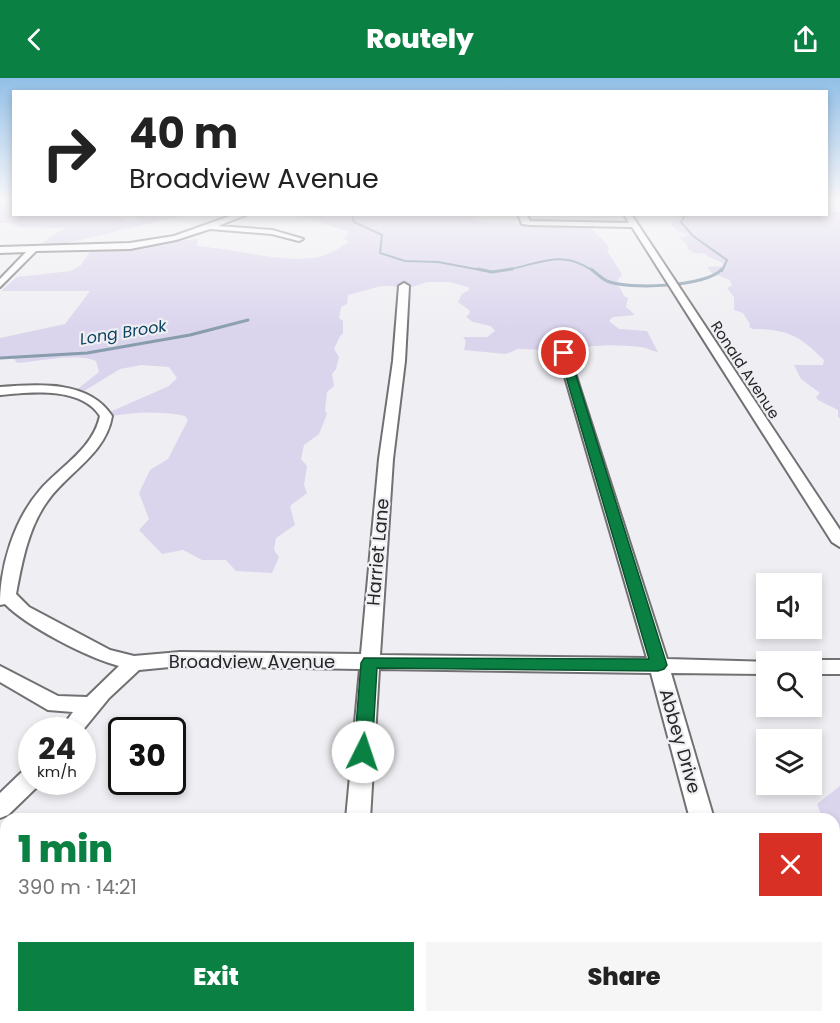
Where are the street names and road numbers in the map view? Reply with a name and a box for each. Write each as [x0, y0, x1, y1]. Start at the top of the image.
street label: Ronald Avenue [706, 317, 785, 423]
street label: Harriet Lane [360, 497, 395, 607]
street label: Broadview Avenue [169, 649, 335, 674]
street label: Abbey Drive [654, 686, 707, 796]

